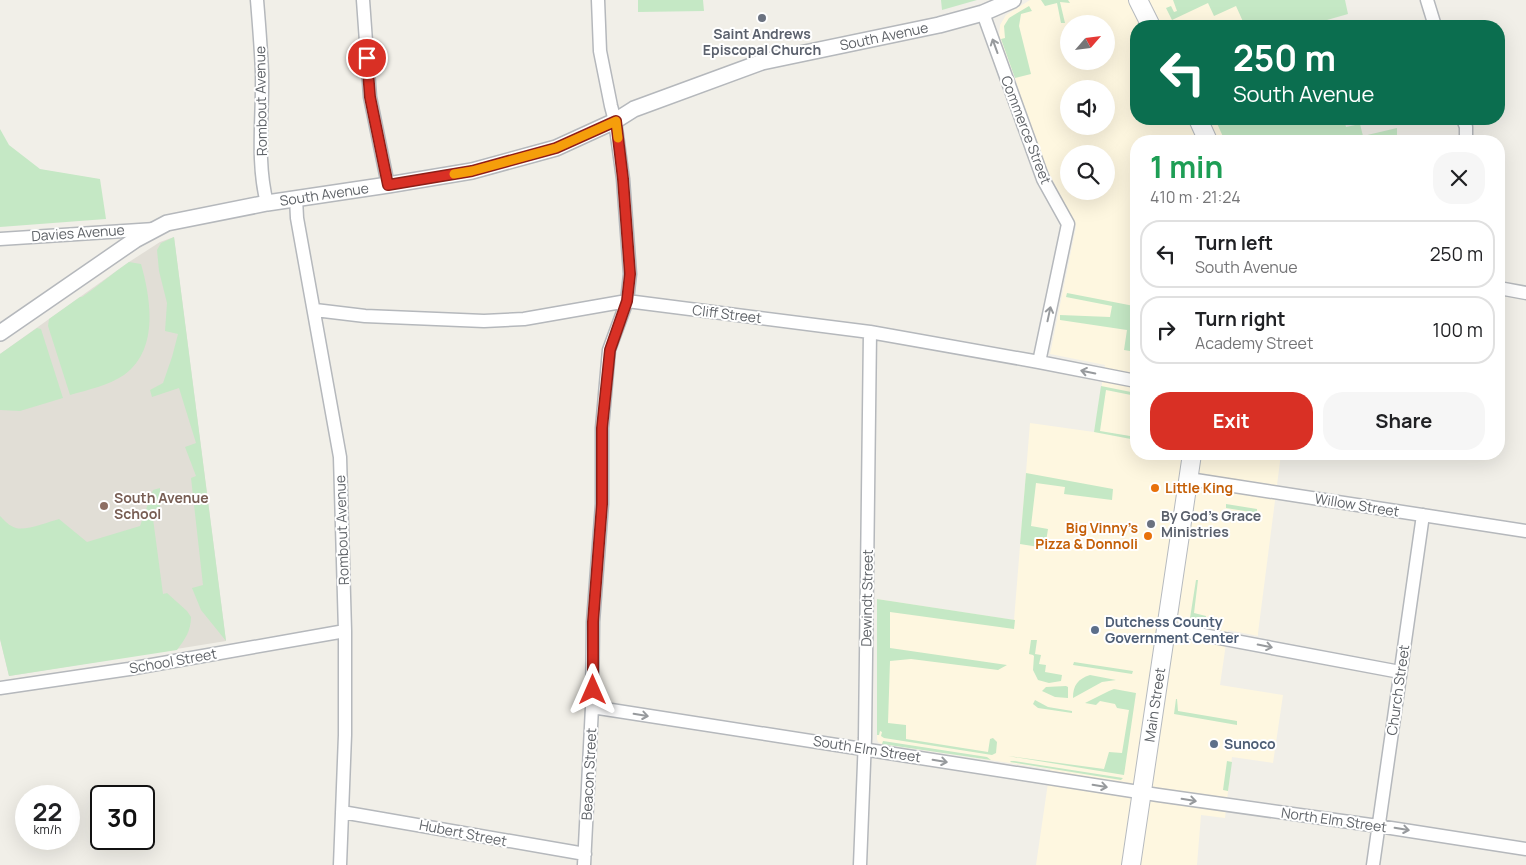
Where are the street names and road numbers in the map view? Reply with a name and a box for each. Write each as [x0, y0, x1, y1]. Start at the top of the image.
street label: South Avenue [838, 18, 930, 55]
street label: Rombout Avenue [250, 46, 271, 156]
street label: Commerce Street [997, 73, 1056, 187]
street label: South Avenue [278, 178, 370, 210]
street label: Davies Avenue [31, 220, 125, 245]
street label: Cliff Street [691, 300, 763, 327]
street label: Rombout Avenue [330, 475, 353, 585]
street label: Willow Street [1313, 488, 1401, 521]
street label: Dewindt Street [856, 549, 877, 647]
street label: School Street [128, 643, 218, 678]
street label: Church Street [1382, 643, 1413, 737]
street label: Main Street [1139, 666, 1169, 743]
street label: Beacon Street [577, 727, 600, 821]
street label: South Elm Street [812, 731, 923, 766]
street label: North Elm Street [1280, 803, 1389, 836]
street label: Hubert Street [418, 815, 509, 850]

